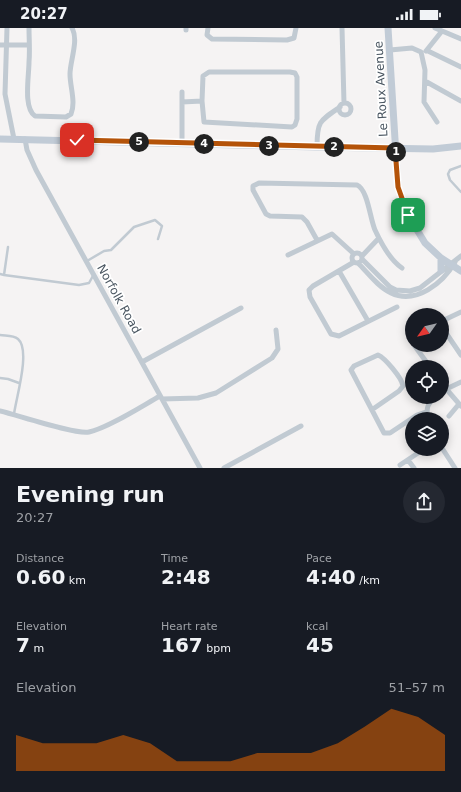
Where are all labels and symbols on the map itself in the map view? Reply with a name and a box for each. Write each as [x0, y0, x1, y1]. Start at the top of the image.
street label: Le Roux Avenue [371, 41, 391, 137]
pin [60, 123, 94, 157]
pin: 5 [129, 132, 149, 152]
pin: 4 [194, 134, 214, 154]
pin: 3 [259, 136, 279, 156]
pin: 2 [324, 137, 344, 157]
pin: 1 [386, 142, 406, 162]
pin [391, 198, 425, 232]
street label: Norfolk Road [94, 262, 144, 336]
north arrow [405, 308, 449, 352]

